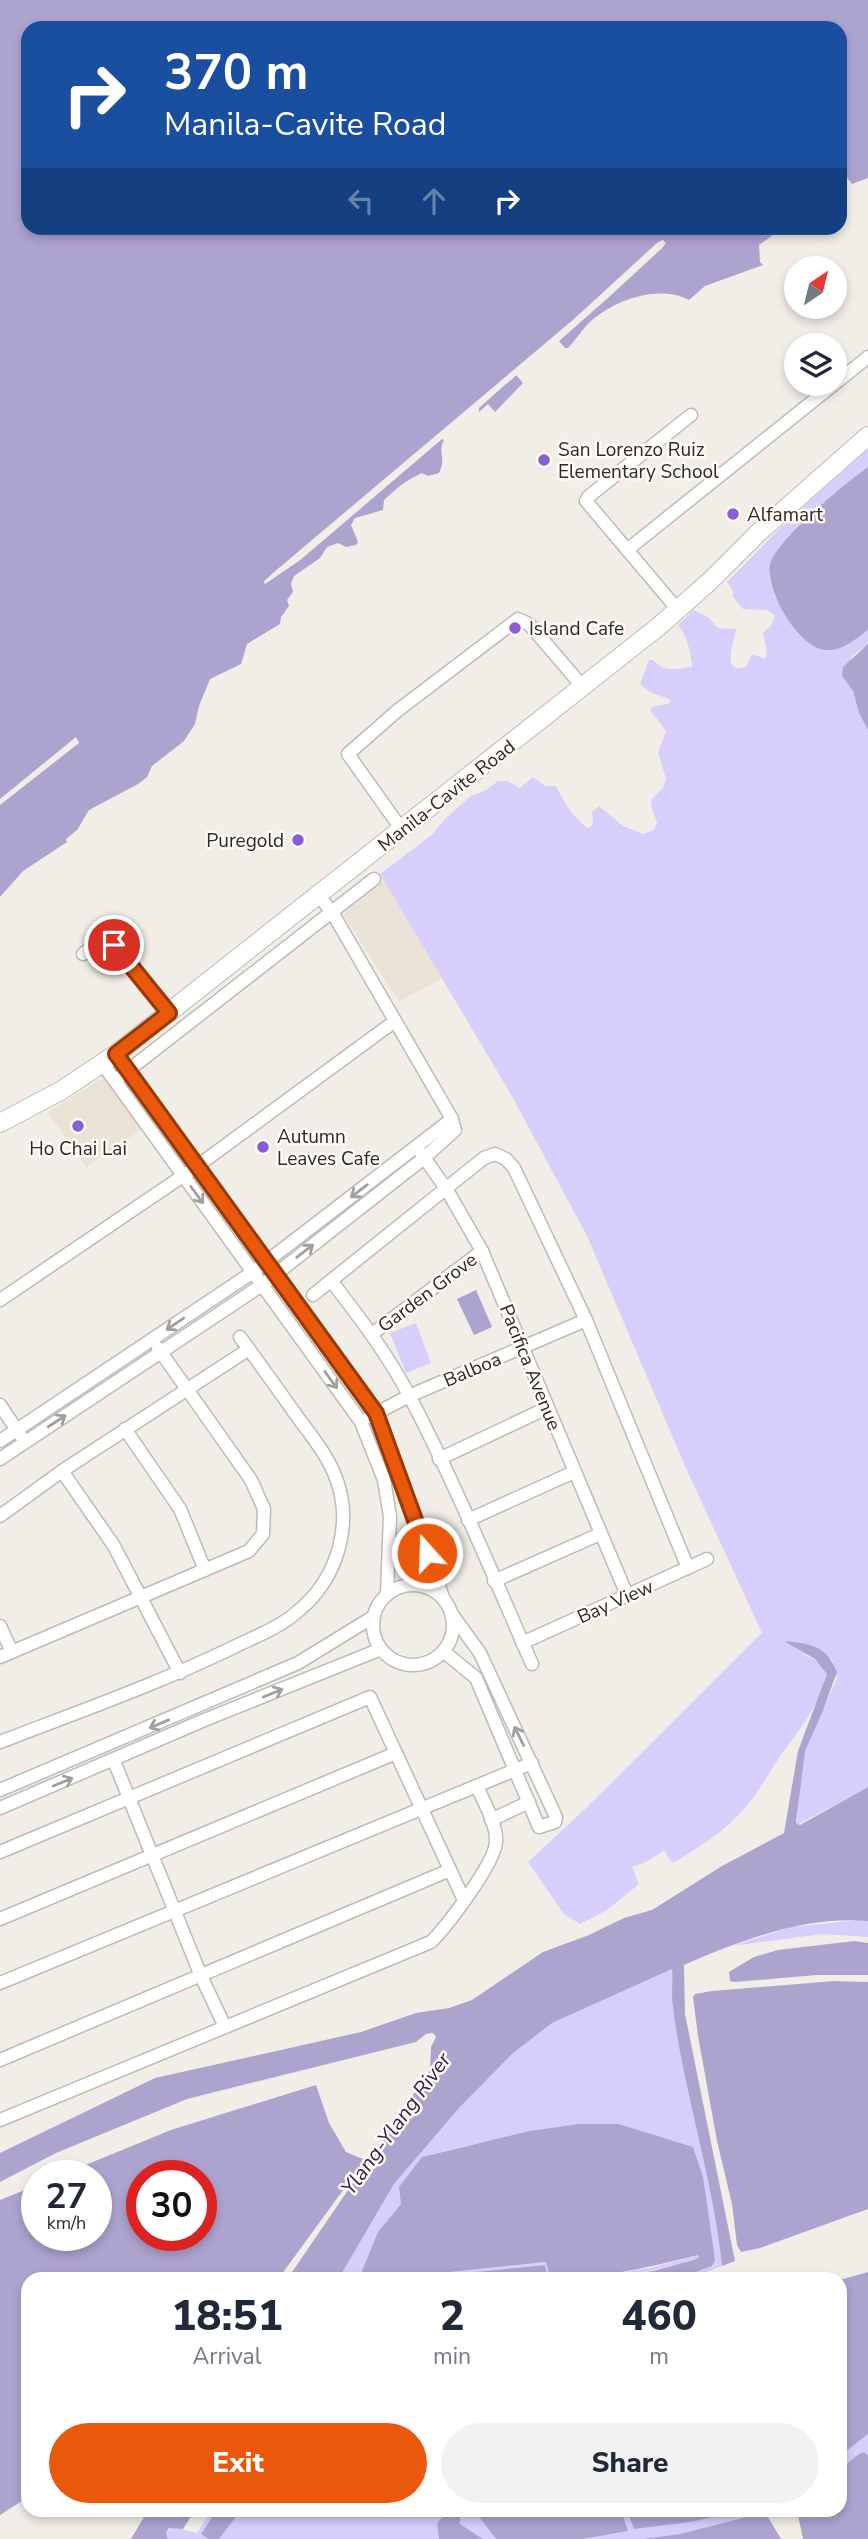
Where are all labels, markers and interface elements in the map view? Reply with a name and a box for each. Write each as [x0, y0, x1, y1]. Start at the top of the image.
text: 370 m [164, 39, 308, 106]
icon: right [49, 49, 140, 140]
text: Manila-Cavite Road [164, 103, 446, 146]
icon: left [342, 182, 380, 220]
icon: ahead [415, 182, 453, 220]
icon: right [488, 182, 526, 220]
north arrow [784, 256, 847, 318]
map controls [784, 256, 847, 396]
button: layers [784, 333, 847, 396]
place label: San Lorenzo Ruiz Elementary School [558, 437, 719, 485]
marker: San Lorenzo Ruiz Elementary School [536, 452, 552, 468]
place label: Alfamart [747, 502, 823, 528]
marker: Alfamart [725, 506, 741, 522]
place label: Island Cafe [529, 616, 624, 642]
marker: Island Cafe [507, 620, 523, 636]
street label: Manila-Cavite Road [373, 734, 521, 858]
place label: Puregold [206, 828, 284, 854]
marker: Puregold [290, 832, 306, 848]
pin [84, 915, 144, 975]
icon: arrive [95, 926, 133, 964]
marker: Ho Chai Lai [70, 1118, 86, 1134]
place label: Autumn Leaves Cafe [277, 1124, 380, 1172]
place label: Ho Chai Lai [29, 1136, 127, 1162]
marker: Autumn Leaves Cafe [255, 1139, 271, 1155]
one-way arrow [350, 1183, 369, 1198]
one-way arrow [189, 1186, 204, 1205]
one-way arrow [296, 1244, 314, 1259]
street label: Garden Grove [373, 1247, 483, 1339]
street label: Pacifica Avenue [493, 1300, 567, 1434]
one-way arrow [166, 1317, 185, 1331]
street label: Balboa [440, 1346, 505, 1394]
one-way arrow [323, 1370, 338, 1389]
one-way arrow [47, 1414, 66, 1428]
position arrow [390, 1516, 464, 1590]
street label: Bay View [573, 1574, 658, 1630]
one-way arrow [261, 1686, 283, 1699]
one-way arrow [149, 1718, 170, 1731]
one-way arrow [512, 1725, 525, 1747]
one-way arrow [52, 1774, 73, 1787]
water label: Ylang-Ylang River [335, 2047, 457, 2201]
speed limit sign: 30 [126, 2160, 217, 2251]
text: 27 [45, 2173, 88, 2220]
text: km/h [47, 2211, 86, 2235]
text: 18:51 [171, 2288, 283, 2345]
text: 2 [439, 2288, 465, 2345]
text: 460 [621, 2288, 697, 2345]
text: Arrival [192, 2341, 262, 2372]
text: min [433, 2341, 471, 2372]
text: m [649, 2341, 669, 2372]
button: Exit [49, 2423, 427, 2503]
button: Share [441, 2423, 819, 2503]

